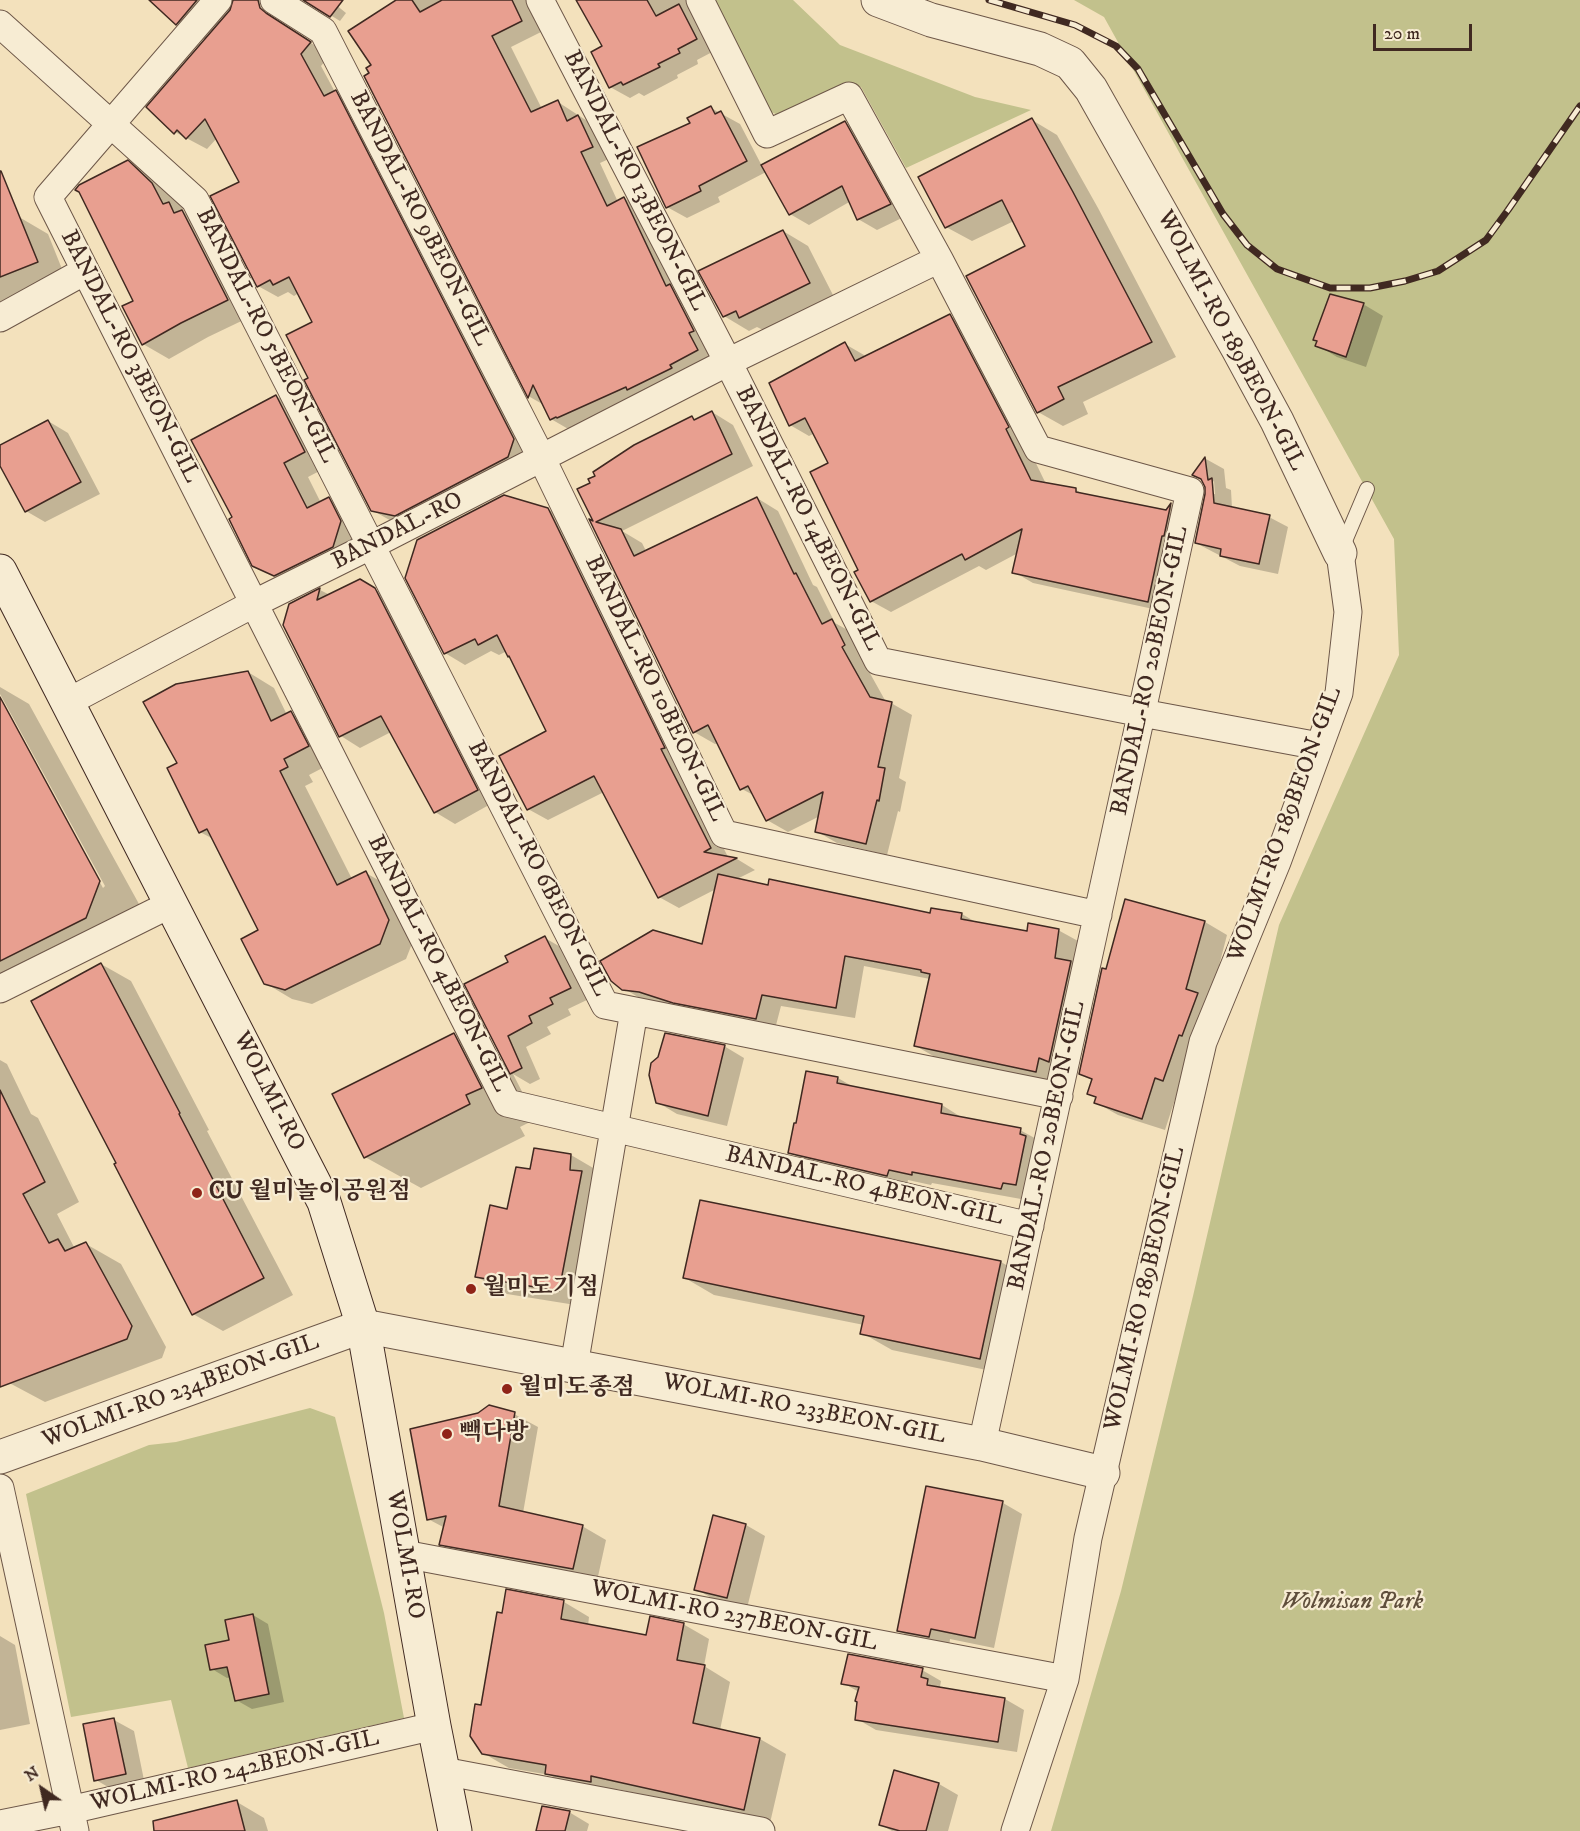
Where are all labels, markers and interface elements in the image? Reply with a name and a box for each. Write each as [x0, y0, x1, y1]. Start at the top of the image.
scale bar [1376, 12, 1475, 50]
text: 20 m [1384, 23, 1420, 45]
street label: BANDAL-RO 13BEON-GIL [556, 46, 712, 316]
street label: BANDAL-RO 9BEON-GIL [342, 87, 496, 351]
street label: BANDAL-RO 5BEON-GIL [188, 204, 342, 468]
street label: WOLMI-RO 189BEON-GIL [1149, 206, 1311, 476]
street label: BANDAL-RO 3BEON-GIL [53, 226, 205, 488]
street label: BANDAL-RO 14BEON-GIL [728, 382, 886, 656]
street label: BANDAL-RO [328, 487, 468, 577]
street label: BANDAL-RO 20BEON-GIL [1106, 524, 1196, 818]
street label: BANDAL-RO 10BEON-GIL [577, 551, 731, 827]
street label: WOLMI-RO 189BEON-GIL [1223, 684, 1349, 966]
street label: BANDAL-RO 6BEON-GIL [460, 736, 614, 1002]
street label: BANDAL-RO 4BEON-GIL [360, 831, 514, 1097]
street label: BANDAL-RO 20BEON-GIL [1003, 999, 1093, 1293]
street label: WOLMI-RO [226, 1028, 310, 1156]
street label: BANDAL-RO 4BEON-GIL [722, 1141, 1006, 1233]
street label: WOLMI-RO 189BEON-GIL [1099, 1144, 1193, 1434]
place label: CU 월미놀이공원점 [209, 1179, 411, 1207]
marker: CU 월미놀이공원점 [190, 1186, 204, 1200]
place label: 월미도기점 [483, 1275, 599, 1303]
marker: 월미도기점 [464, 1282, 478, 1296]
street label: WOLMI-RO 234BEON-GIL [39, 1329, 323, 1455]
street label: WOLMI-RO 233BEON-GIL [660, 1368, 948, 1452]
place label: 월미도종점 [519, 1375, 635, 1403]
marker: 월미도종점 [500, 1382, 514, 1396]
place label: 빽다방 [459, 1420, 529, 1448]
marker: 빽다방 [440, 1427, 454, 1441]
street label: WOLMI-RO [379, 1488, 429, 1622]
street label: WOLMI-RO 237BEON-GIL [588, 1575, 880, 1659]
park label: Wolmisan Park [1281, 1589, 1423, 1617]
street label: WOLMI-RO 242BEON-GIL [88, 1725, 382, 1819]
north arrow [12, 1759, 72, 1819]
text: N [21, 1762, 43, 1786]

